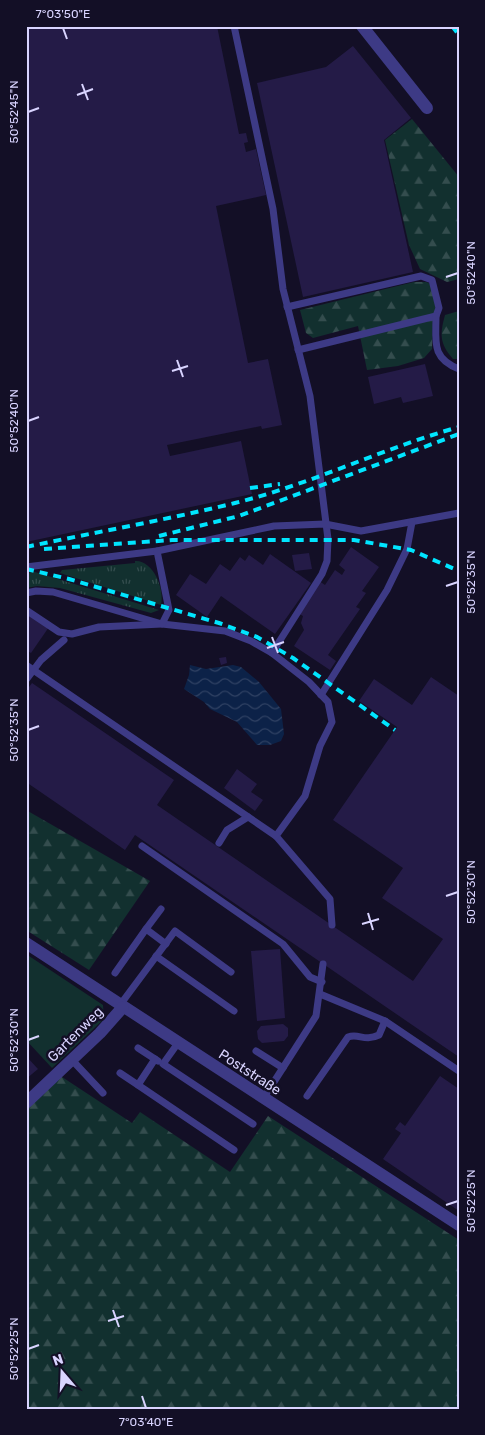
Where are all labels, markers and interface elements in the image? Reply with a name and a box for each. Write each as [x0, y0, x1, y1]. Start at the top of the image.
text: 7°03'50"E [36, 7, 90, 21]
text: 50°52'45"N [7, 81, 21, 143]
text: 50°52'40"N [464, 241, 478, 305]
text: 50°52'40"N [7, 389, 21, 453]
text: 50°52'35"N [464, 550, 478, 614]
text: 50°52'35"N [7, 698, 21, 762]
text: 50°52'30"N [464, 860, 478, 924]
street label: Gartenweg [44, 1003, 107, 1066]
text: 50°52'30"N [7, 1008, 21, 1072]
street label: Poststraße [215, 1046, 284, 1099]
text: 50°52'25"N [464, 1169, 478, 1233]
text: 50°52'25"N [7, 1317, 21, 1381]
north arrow [38, 1348, 88, 1398]
text: N [50, 1351, 65, 1370]
text: 7°03'40"E [119, 1415, 173, 1429]

